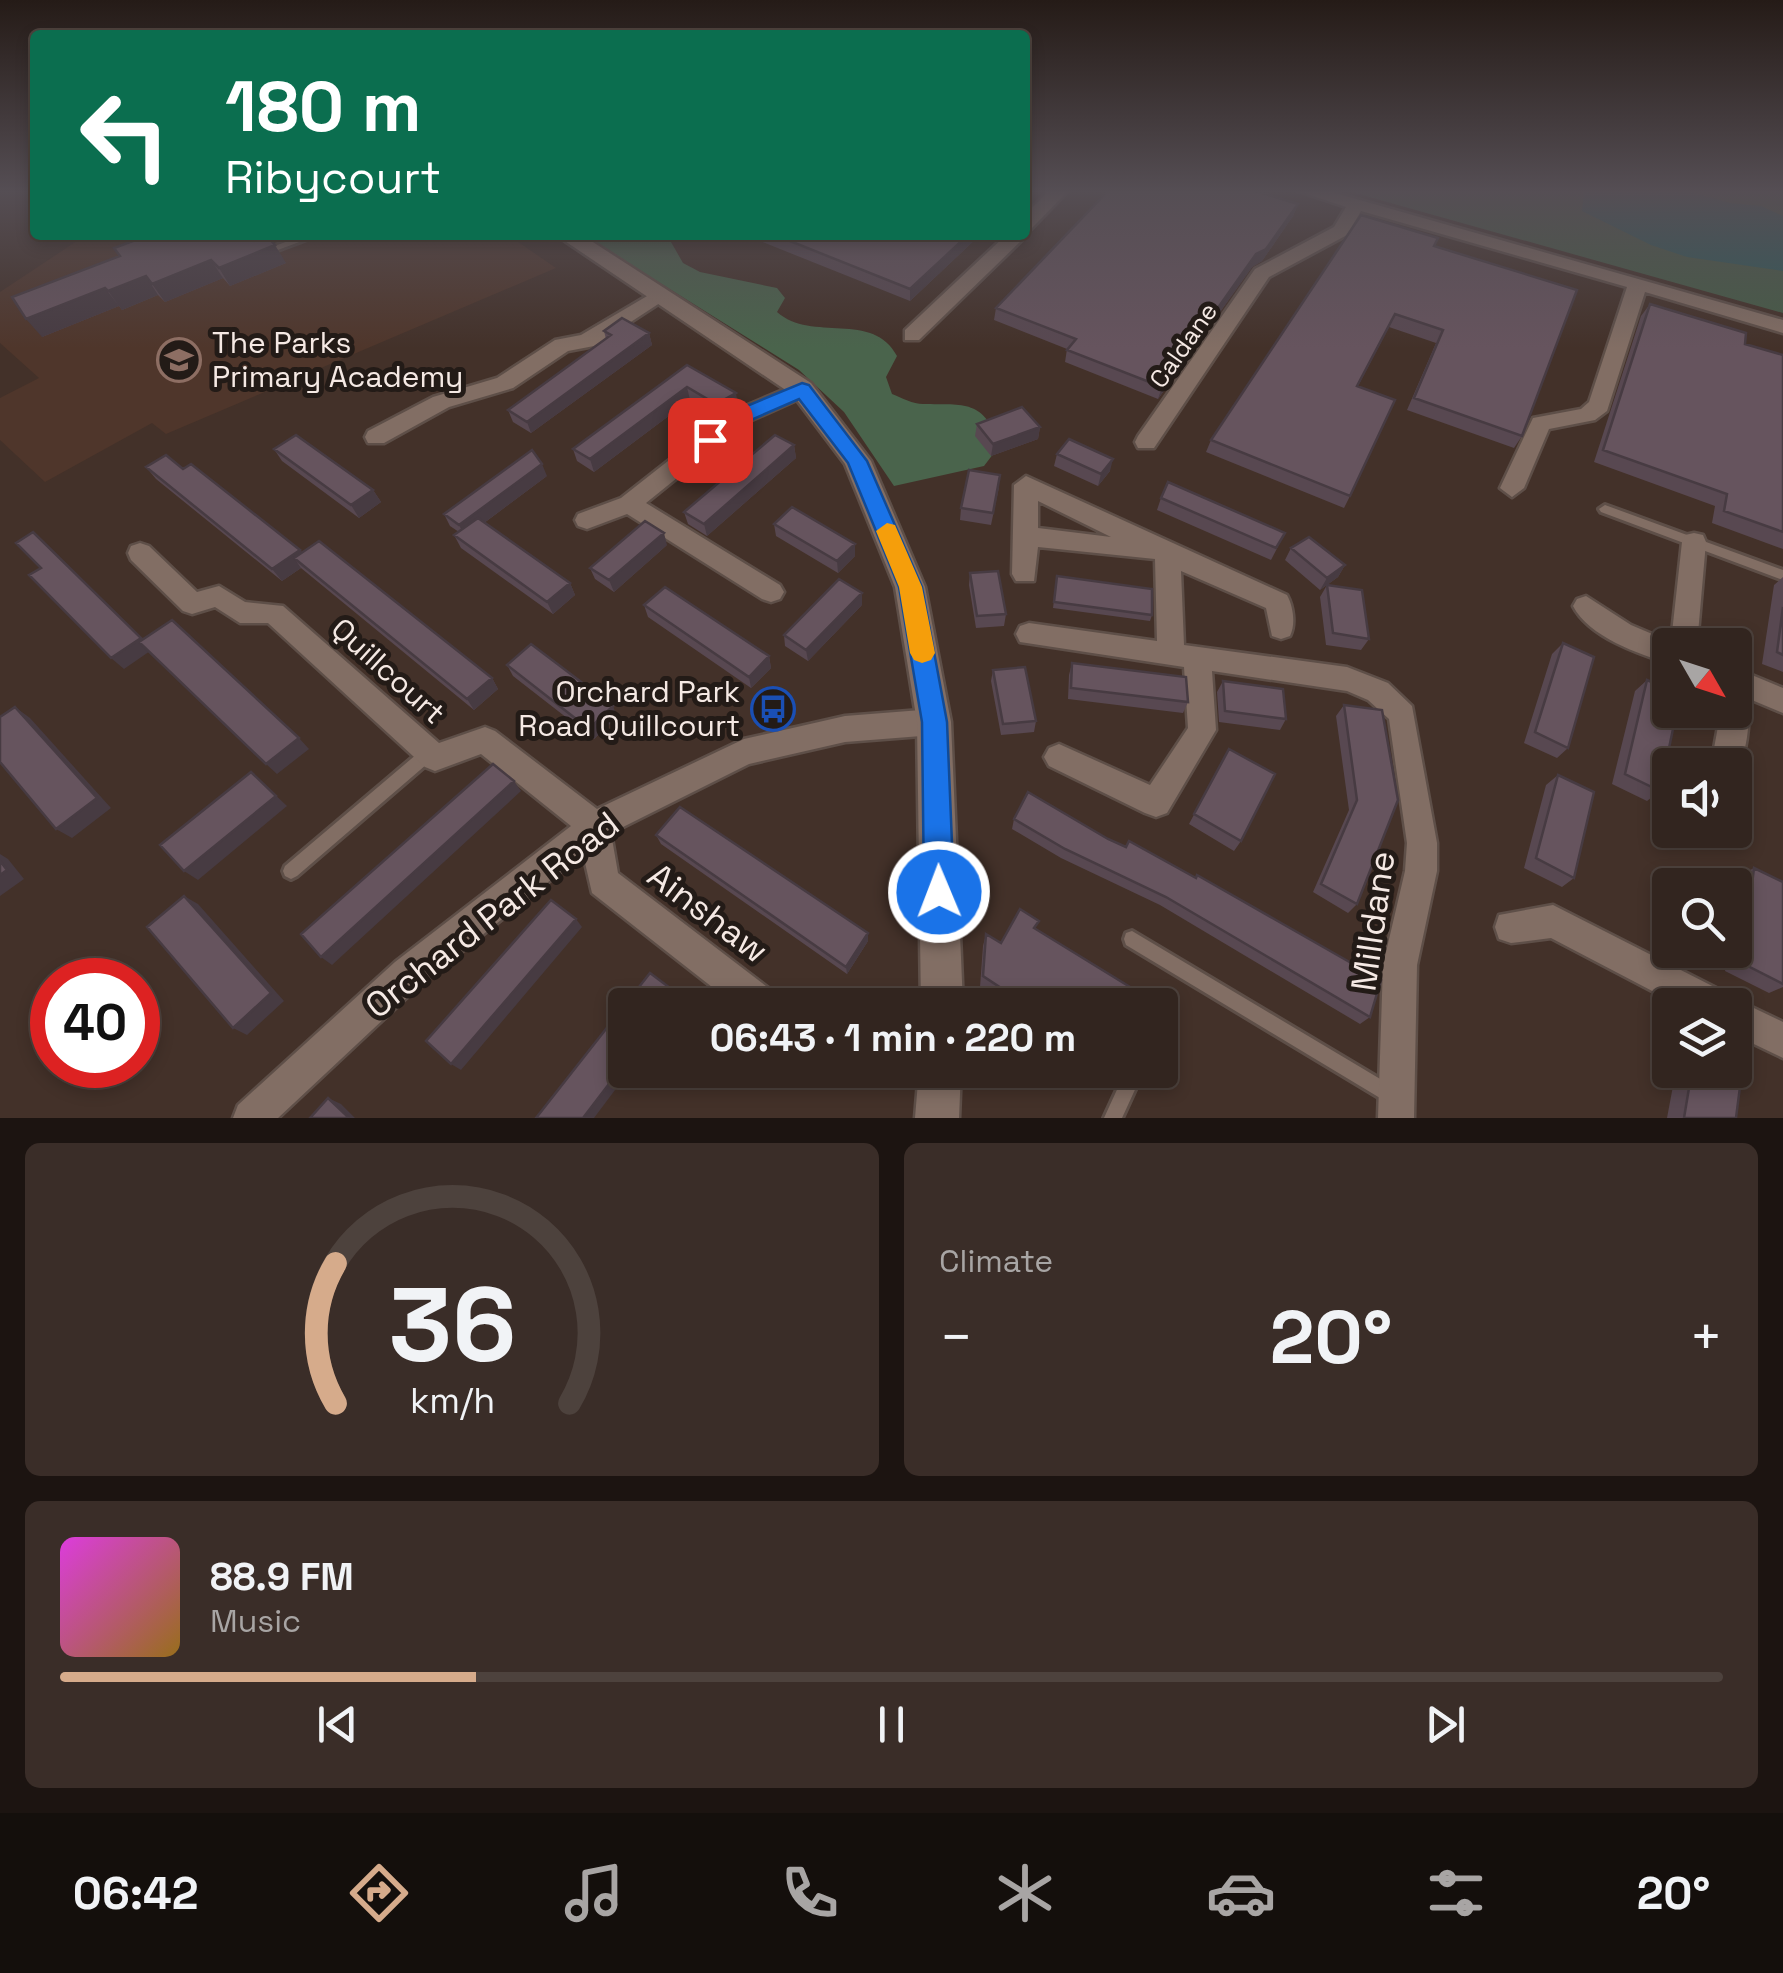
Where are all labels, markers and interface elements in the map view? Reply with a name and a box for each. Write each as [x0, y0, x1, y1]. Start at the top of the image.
text: 180 m [225, 62, 422, 151]
icon: left [60, 70, 190, 200]
text: Ribycourt [225, 149, 441, 206]
street label: Caldane [1142, 296, 1224, 394]
place label: The Parks Primary Academy [212, 323, 463, 396]
school or university icon: The Parks Primary Academy [156, 337, 202, 383]
pin [668, 398, 753, 483]
icon: arrive [683, 413, 738, 468]
street label: Quillcourt [323, 609, 454, 732]
north arrow [1652, 628, 1752, 728]
map controls [1652, 628, 1752, 1088]
place label: Orchard Park Road Quillcourt [518, 672, 740, 745]
bus stop icon: Orchard Park Road Quillcourt [750, 686, 796, 732]
button: sound [1652, 748, 1752, 848]
street label: Orchard Park Road [356, 802, 628, 1028]
position arrow [887, 840, 991, 944]
street label: Milldane [1341, 848, 1405, 994]
street label: Ainshaw [639, 853, 777, 973]
button: search [1652, 868, 1752, 968]
speed limit sign: 40 [30, 958, 160, 1088]
button: layers [1652, 988, 1752, 1088]
text: 06:43 · 1 min · 220 m [710, 1014, 1076, 1062]
text: Climate [939, 1241, 1053, 1281]
text: 36 [388, 1259, 516, 1391]
text: 20° [1270, 1289, 1392, 1385]
text: − [939, 1302, 973, 1372]
text: + [1689, 1302, 1723, 1372]
text: km/h [409, 1378, 495, 1423]
text: 88.9 FM [210, 1553, 354, 1601]
text: Music [210, 1601, 301, 1641]
icon: previous [310, 1697, 365, 1752]
icon: pause [864, 1697, 919, 1752]
icon: next [1418, 1697, 1473, 1752]
icon: directions [344, 1858, 414, 1928]
icon: music [559, 1858, 629, 1928]
icon: phone [775, 1858, 845, 1928]
icon: climate [990, 1858, 1060, 1928]
icon: car [1206, 1858, 1276, 1928]
icon: filters [1421, 1858, 1491, 1928]
text: 06:42 [73, 1865, 198, 1922]
text: 20° [1637, 1865, 1710, 1922]

